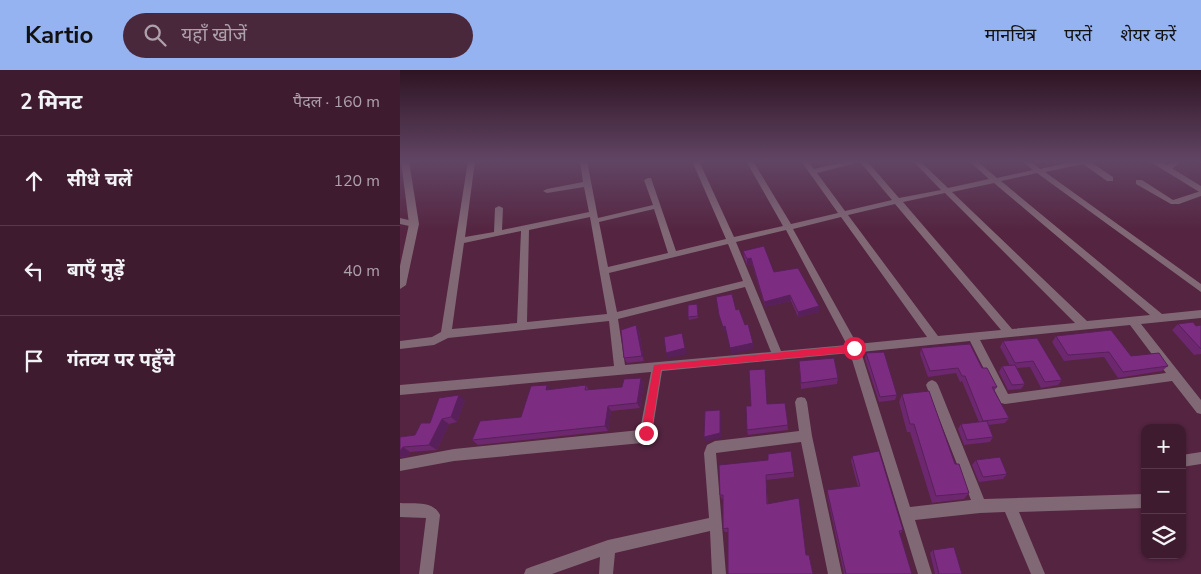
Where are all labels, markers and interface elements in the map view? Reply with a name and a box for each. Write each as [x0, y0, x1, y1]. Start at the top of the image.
search box [123, 13, 473, 58]
text: Kartio [25, 19, 93, 51]
icon: search [141, 21, 169, 49]
text: यहाँ खोजें [181, 22, 247, 48]
text: मानचित्र [985, 23, 1036, 47]
text: परतें [1064, 23, 1092, 47]
text: शेयर करें [1120, 23, 1176, 47]
text: 2 मिनट [20, 88, 82, 116]
text: पैदल · 160 m [293, 91, 380, 113]
icon: ahead [20, 167, 48, 195]
text: सीधे चलें [67, 167, 132, 193]
text: 120 m [333, 170, 380, 192]
icon: left [20, 257, 48, 285]
text: बाएँ मुड़ें [67, 257, 124, 283]
text: 40 m [343, 260, 380, 282]
route start [843, 337, 866, 360]
icon: arrive [20, 347, 48, 375]
text: गंतव्य पर पहुँचे [67, 347, 175, 373]
route end [635, 422, 658, 445]
map controls [1141, 424, 1186, 559]
button: + [1141, 424, 1186, 469]
button: − [1141, 469, 1186, 514]
button: layers [1141, 514, 1186, 559]

